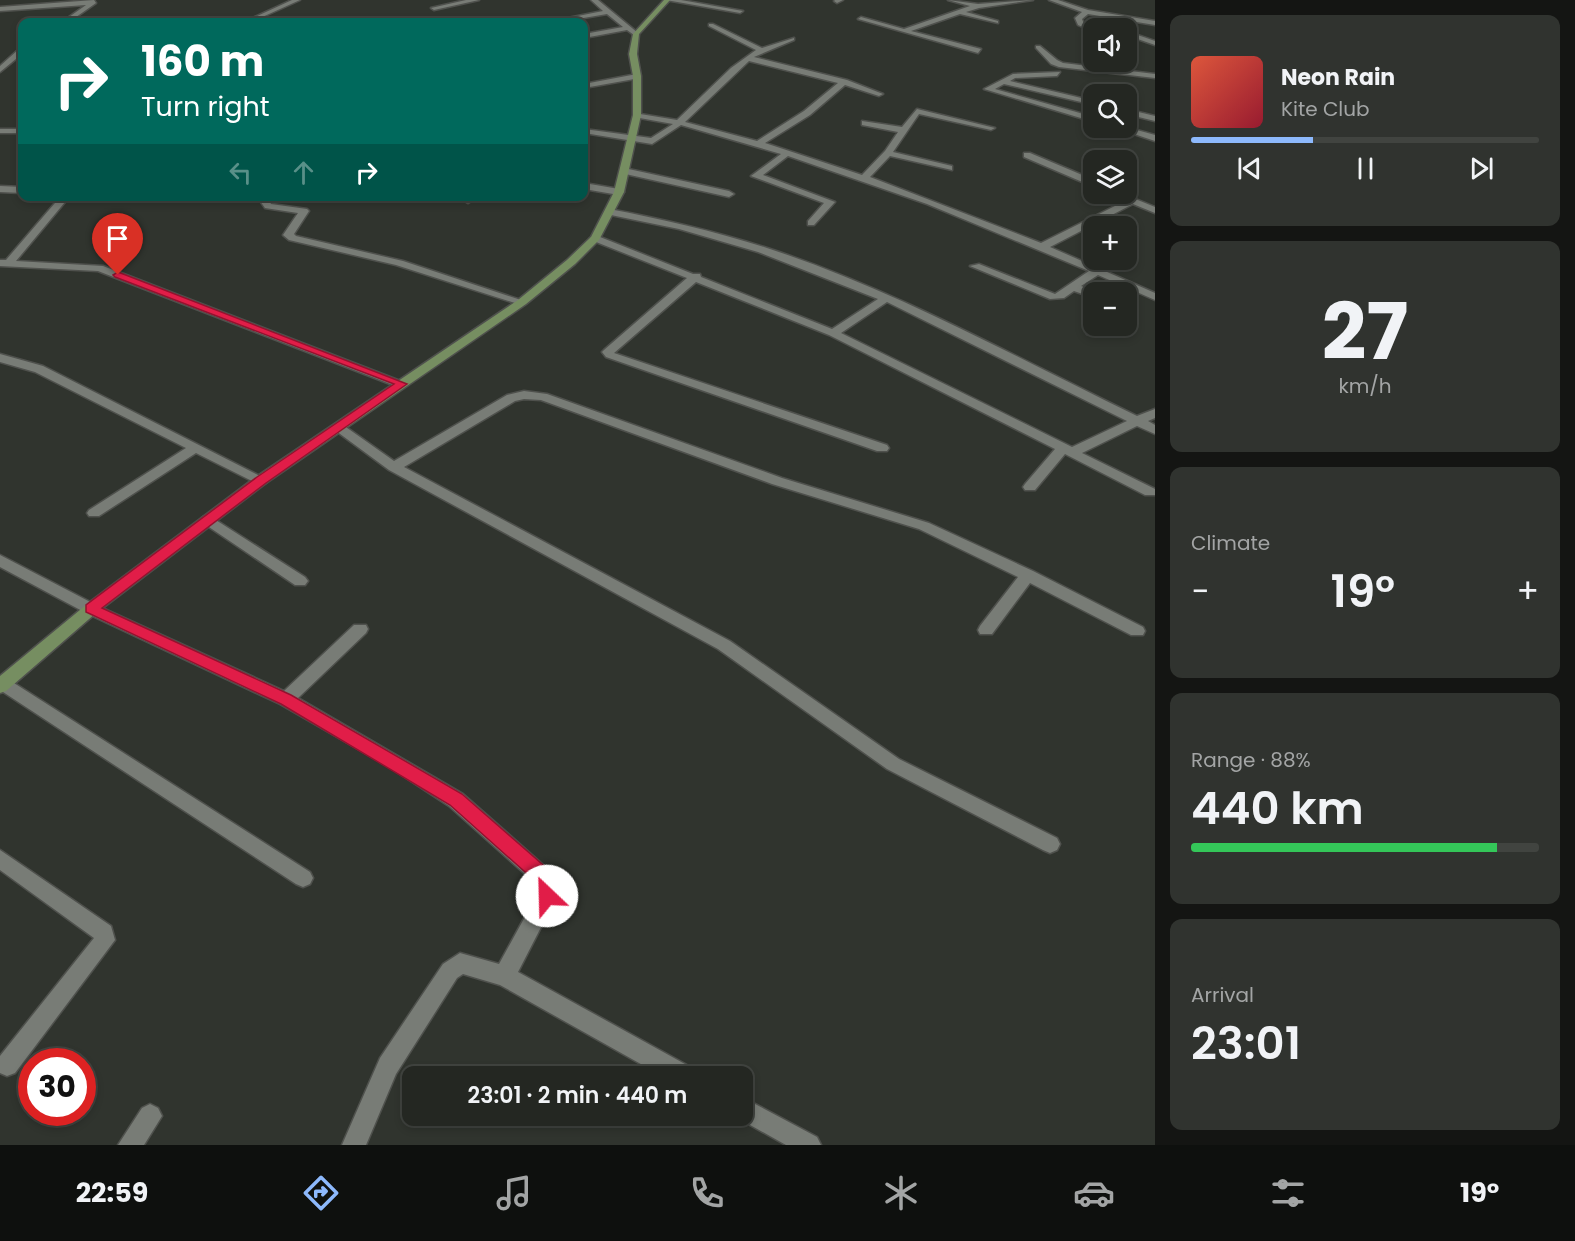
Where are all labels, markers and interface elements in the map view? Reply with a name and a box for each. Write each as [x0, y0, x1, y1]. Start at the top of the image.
map controls [1083, 18, 1137, 336]
button: sound [1083, 18, 1137, 72]
text: 160 m [141, 32, 264, 91]
icon: right [42, 42, 120, 120]
text: Neon Rain [1281, 62, 1395, 93]
button: search [1083, 84, 1137, 138]
text: Turn right [141, 88, 270, 125]
text: Kite Club [1281, 95, 1370, 123]
button: layers [1083, 150, 1137, 204]
icon: previous [1233, 152, 1266, 185]
icon: pause [1349, 152, 1382, 185]
icon: next [1465, 152, 1498, 185]
icon: left [224, 156, 257, 189]
icon: ahead [287, 156, 320, 189]
icon: right [350, 156, 383, 189]
pin [92, 213, 143, 275]
button: + [1083, 216, 1137, 270]
icon: arrive [101, 222, 134, 255]
text: 27 [1322, 277, 1408, 386]
button: − [1083, 282, 1137, 336]
text: km/h [1338, 372, 1392, 400]
text: Climate [1191, 529, 1270, 557]
text: 19° [1331, 560, 1395, 623]
text: − [1191, 568, 1209, 615]
text: + [1516, 568, 1539, 615]
text: Range · 88% [1191, 746, 1311, 774]
text: 440 km [1191, 777, 1364, 840]
position arrow [515, 864, 579, 928]
text: Arrival [1191, 981, 1254, 1009]
text: 23:01 [1191, 1012, 1301, 1075]
speed limit sign: 30 [18, 1048, 96, 1126]
text: 23:01 · 2 min · 440 m [468, 1080, 687, 1111]
icon: directions [300, 1172, 342, 1214]
icon: music [493, 1172, 535, 1214]
icon: phone [686, 1172, 728, 1214]
icon: climate [880, 1172, 922, 1214]
icon: car [1073, 1172, 1115, 1214]
icon: filters [1267, 1172, 1309, 1214]
text: 22:59 [76, 1174, 148, 1211]
text: 19° [1460, 1174, 1499, 1211]

